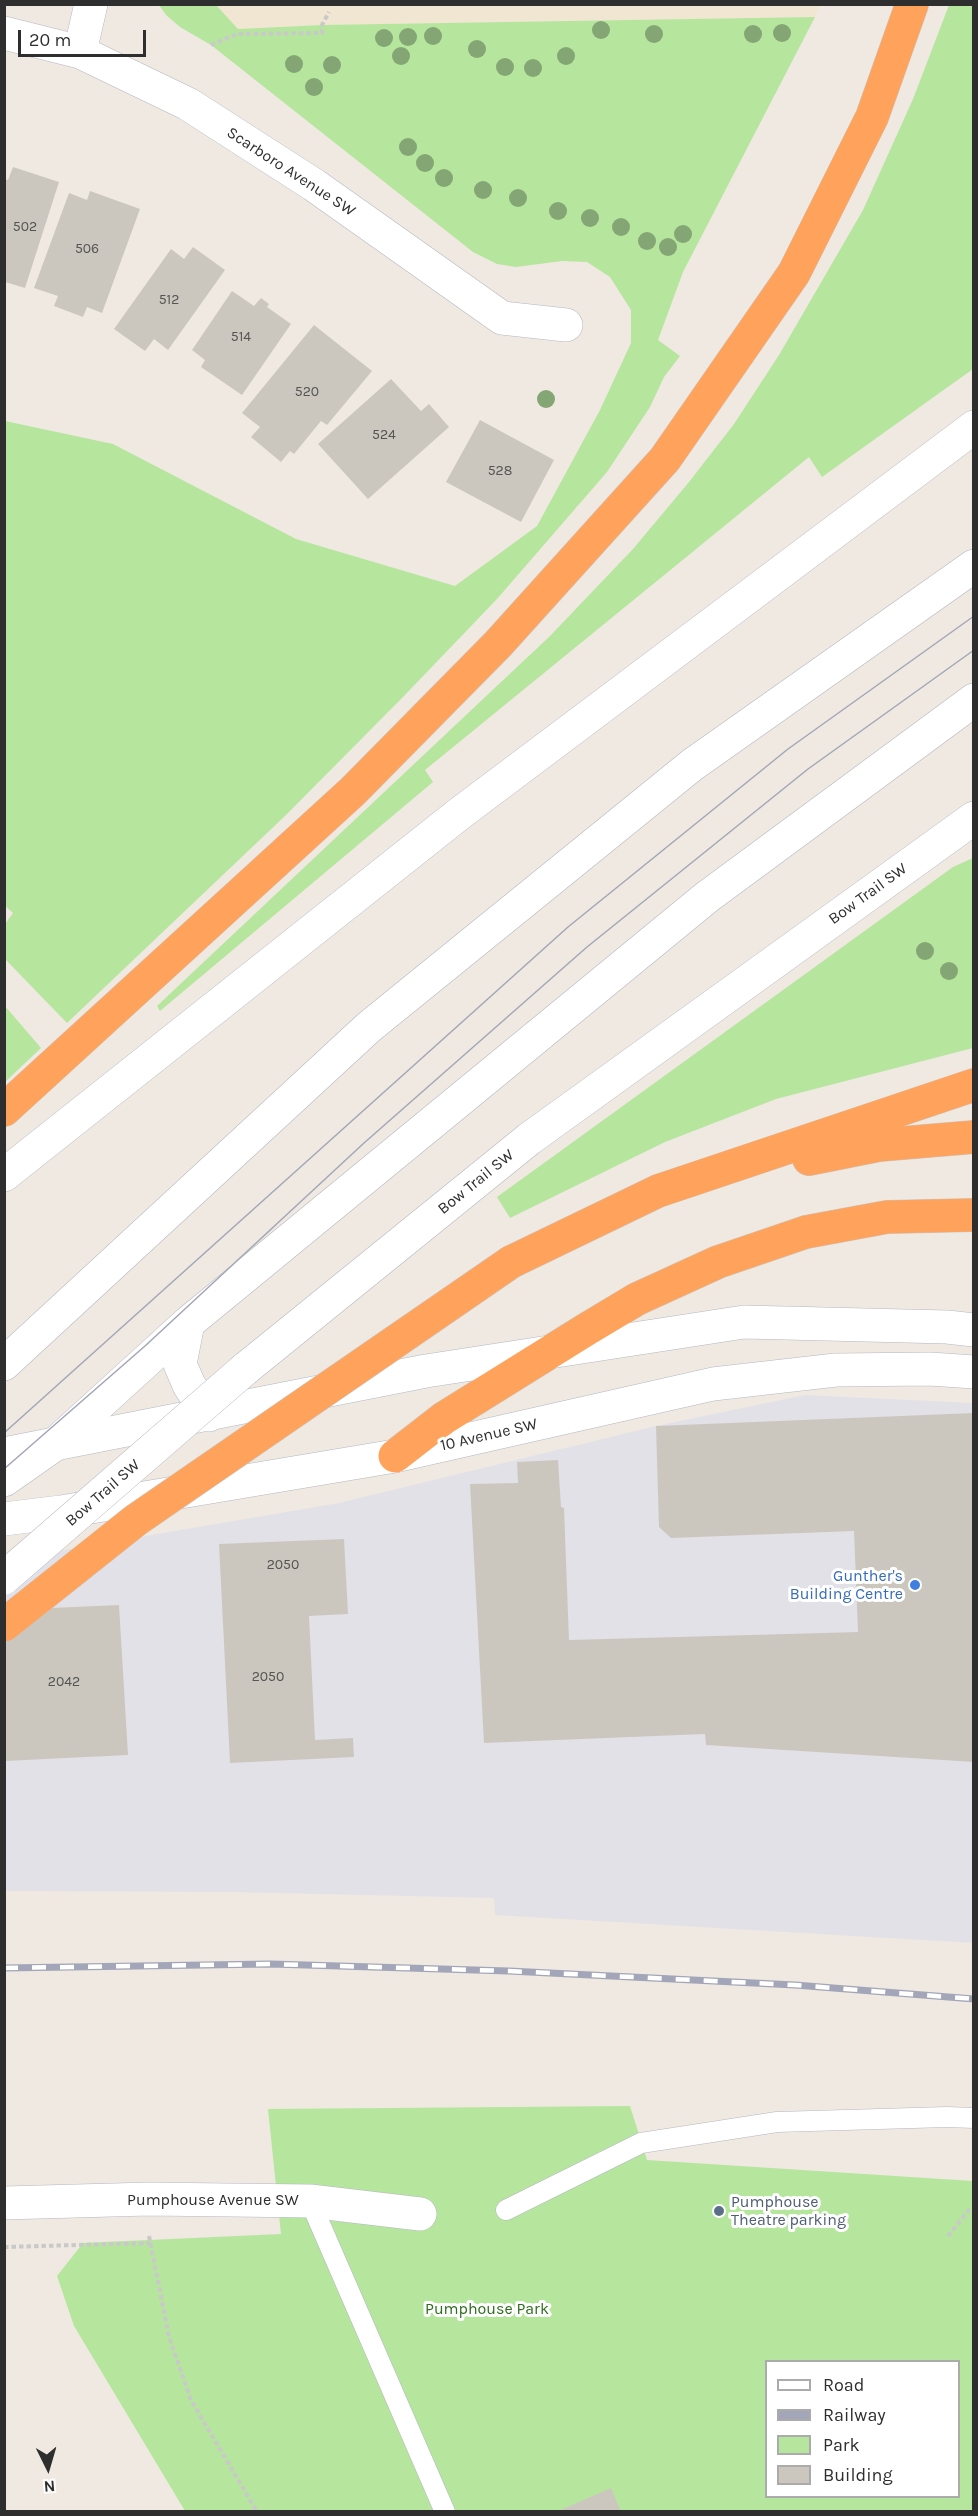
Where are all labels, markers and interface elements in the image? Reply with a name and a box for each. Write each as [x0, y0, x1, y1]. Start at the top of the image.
scale bar [21, 18, 148, 56]
text: 20 m [29, 29, 71, 51]
street label: Scarboro Avenue SW [223, 123, 359, 221]
house number: 502 [13, 219, 37, 235]
house number: 506 [75, 241, 99, 257]
house number: 512 [159, 292, 179, 308]
house number: 514 [231, 329, 251, 345]
house number: 520 [295, 384, 319, 400]
house number: 524 [372, 427, 396, 443]
house number: 528 [488, 463, 512, 479]
street label: Bow Trail SW [825, 859, 911, 929]
street label: Bow Trail SW [434, 1145, 518, 1219]
street label: 10 Avenue SW [439, 1415, 539, 1455]
street label: Bow Trail SW [62, 1455, 144, 1531]
house number: 2050 [267, 1557, 299, 1573]
place label: Gunther's Building Centre [790, 1566, 903, 1604]
marker: Gunther's Building Centre [908, 1578, 922, 1592]
house number: 2050 [252, 1669, 284, 1685]
house number: 2042 [48, 1674, 80, 1690]
street label: Pumphouse Avenue SW [127, 2190, 299, 2210]
place label: Pumphouse Theatre parking [731, 2192, 846, 2230]
marker: Pumphouse Theatre parking [712, 2204, 726, 2218]
park label: Pumphouse Park [425, 2299, 549, 2319]
legend [765, 2360, 960, 2498]
text: Road [823, 2374, 864, 2396]
text: Railway [823, 2404, 886, 2426]
text: Park [823, 2434, 860, 2456]
north arrow [18, 2438, 78, 2498]
text: Building [823, 2464, 893, 2486]
text: N [43, 2476, 56, 2496]

